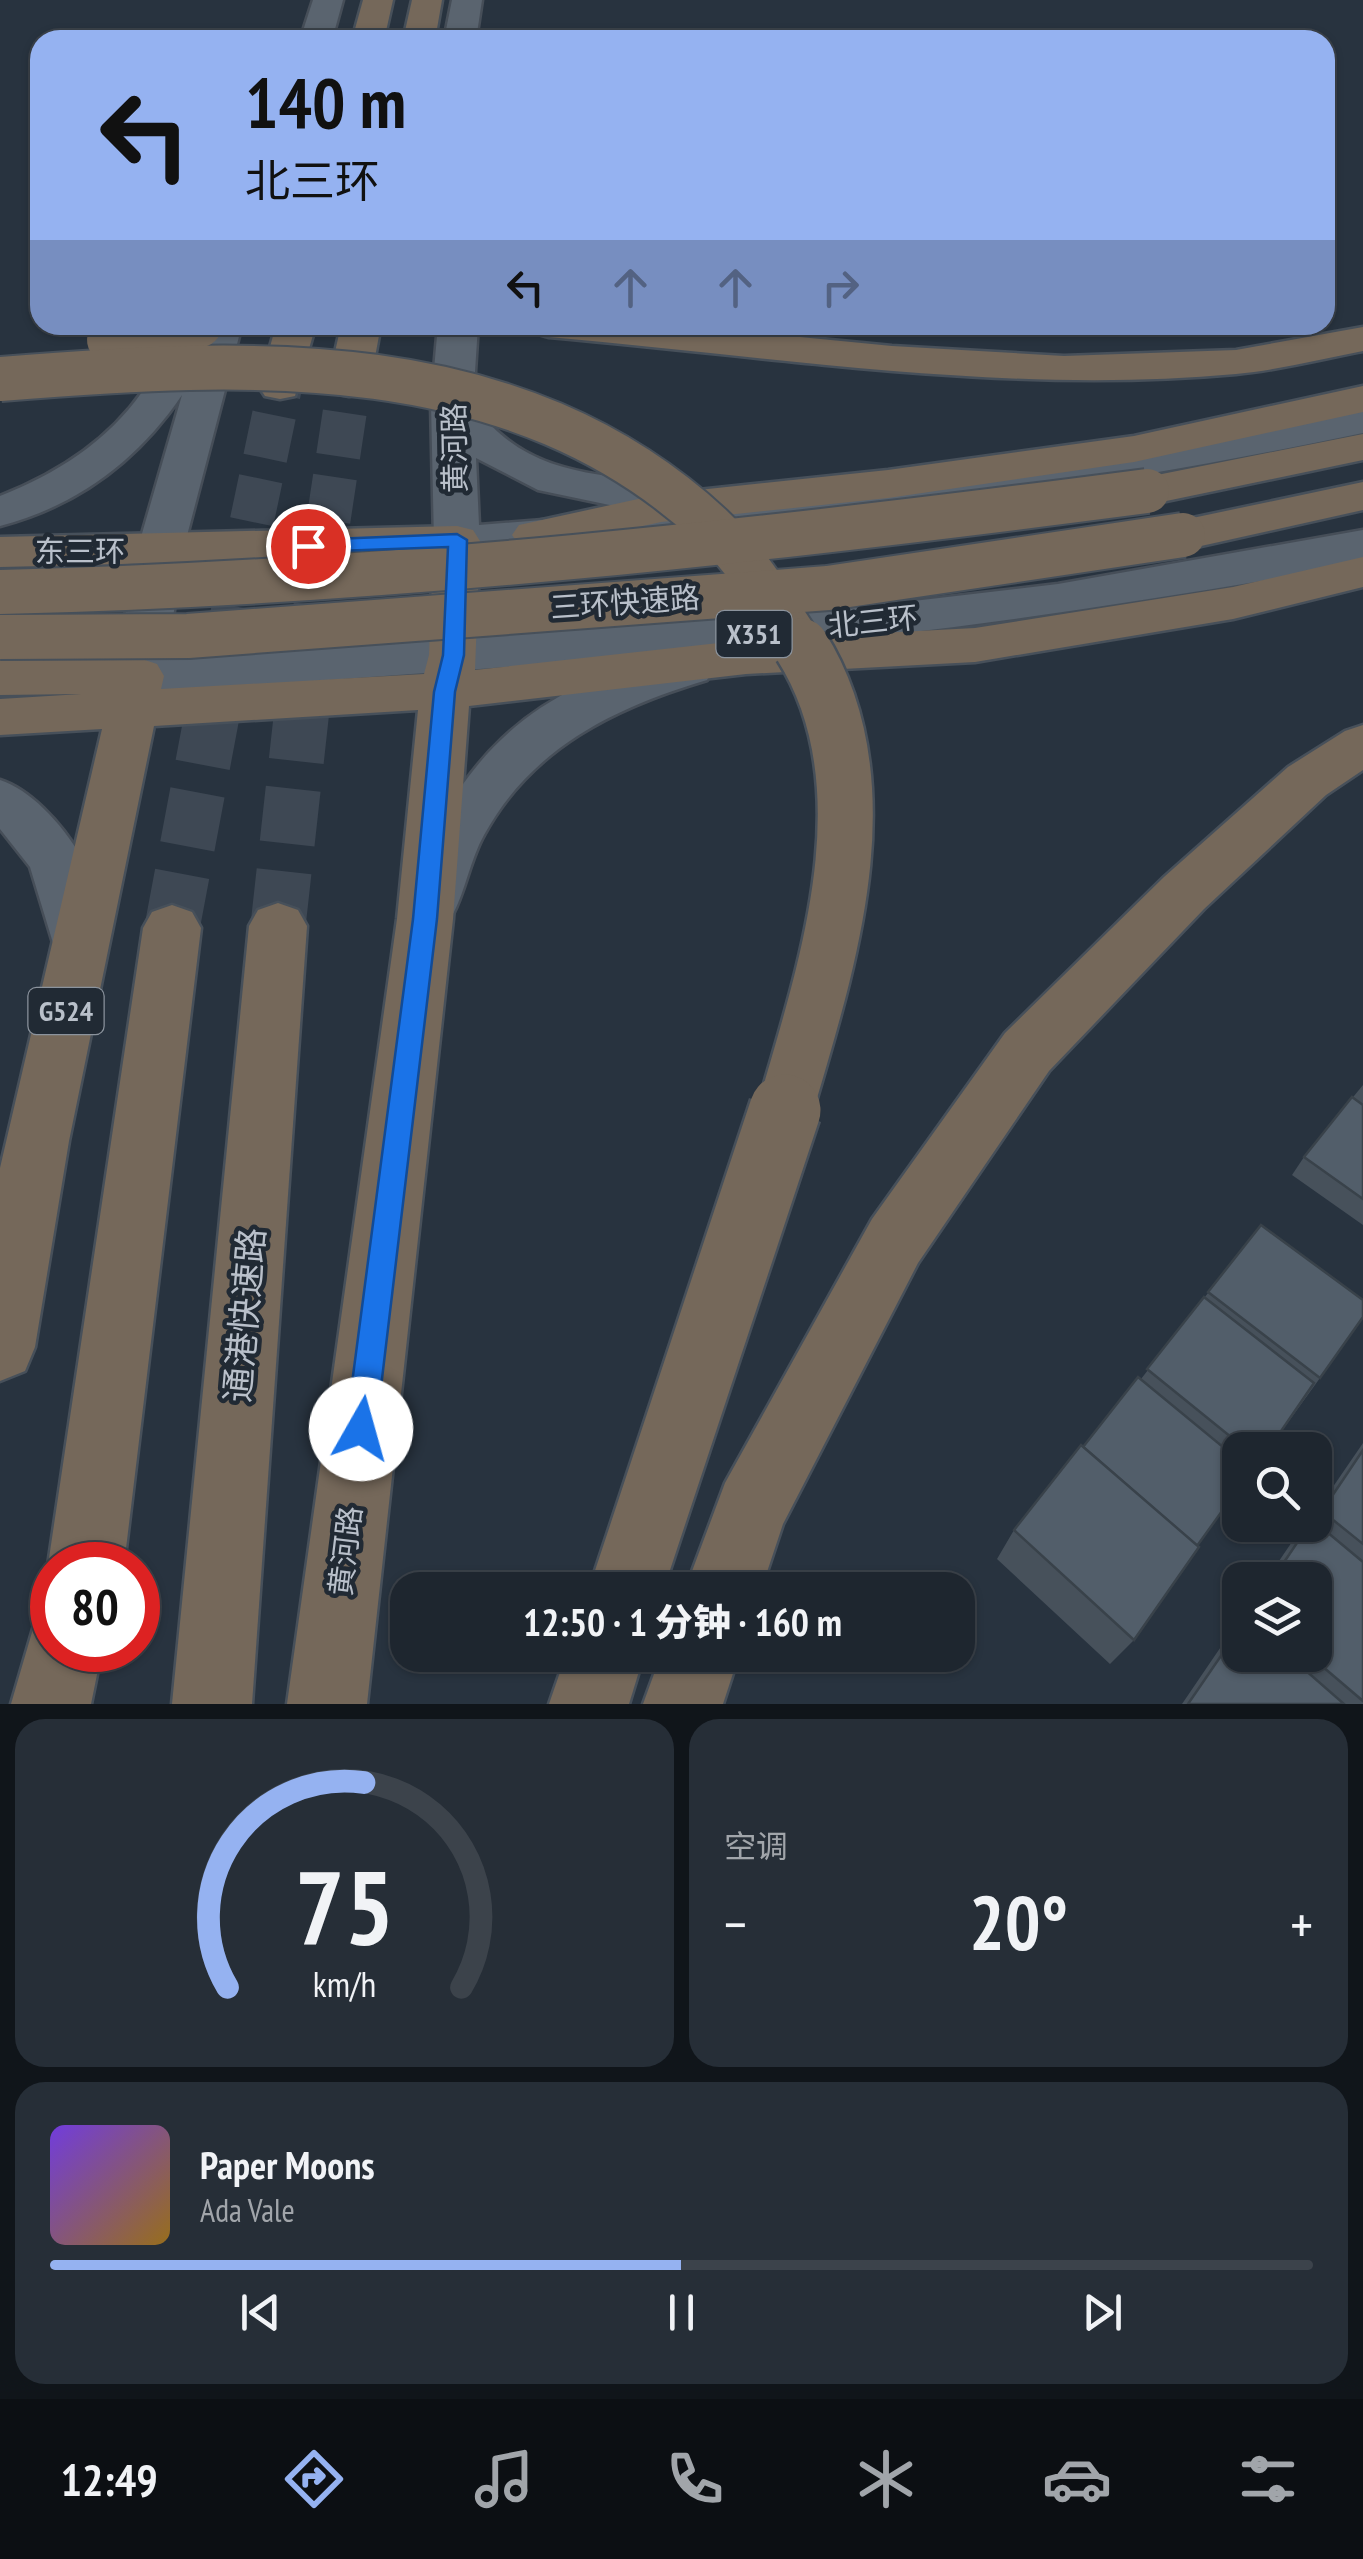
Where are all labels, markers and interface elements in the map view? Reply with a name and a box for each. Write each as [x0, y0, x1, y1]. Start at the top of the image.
text: 140 m [245, 57, 406, 147]
icon: left [80, 70, 210, 200]
text: 北三环 [245, 151, 380, 209]
icon: left [498, 260, 553, 315]
icon: ahead [603, 260, 658, 315]
icon: ahead [708, 260, 763, 315]
icon: right [813, 260, 868, 315]
street label: 黄河路 [433, 403, 474, 493]
pin [266, 504, 351, 589]
icon: arrive [281, 519, 336, 574]
street label: 东三环 [35, 531, 125, 570]
street label: 三环快速路 [549, 577, 701, 626]
street label: 北三环 [826, 596, 920, 645]
road number: X351 [716, 611, 792, 657]
road number: G524 [28, 988, 104, 1034]
street label: 通港快速路 [213, 1226, 275, 1404]
position arrow [309, 1377, 413, 1481]
map controls [1222, 1432, 1332, 1672]
button: search [1222, 1432, 1332, 1542]
street label: 黄河路 [320, 1504, 369, 1598]
speed limit sign: 80 [30, 1542, 160, 1672]
button: layers [1222, 1562, 1332, 1672]
text: 12:50 · 1 分钟 · 160 m [523, 1597, 842, 1646]
text: 空调 [724, 1825, 788, 1867]
text: 75 [295, 1839, 394, 1974]
text: 20° [969, 1874, 1068, 1971]
text: − [724, 1888, 747, 1959]
text: + [1290, 1888, 1313, 1959]
text: km/h [313, 1961, 376, 2007]
text: Paper Moons [200, 2140, 375, 2189]
text: Ada Vale [200, 2189, 295, 2231]
icon: previous [233, 2285, 288, 2340]
icon: pause [654, 2285, 709, 2340]
icon: next [1075, 2285, 1130, 2340]
icon: directions [279, 2444, 349, 2514]
icon: music [469, 2444, 539, 2514]
icon: phone [660, 2444, 730, 2514]
icon: climate [851, 2444, 921, 2514]
icon: car [1042, 2444, 1112, 2514]
icon: filters [1233, 2444, 1303, 2514]
text: 12:49 [60, 2450, 158, 2508]

